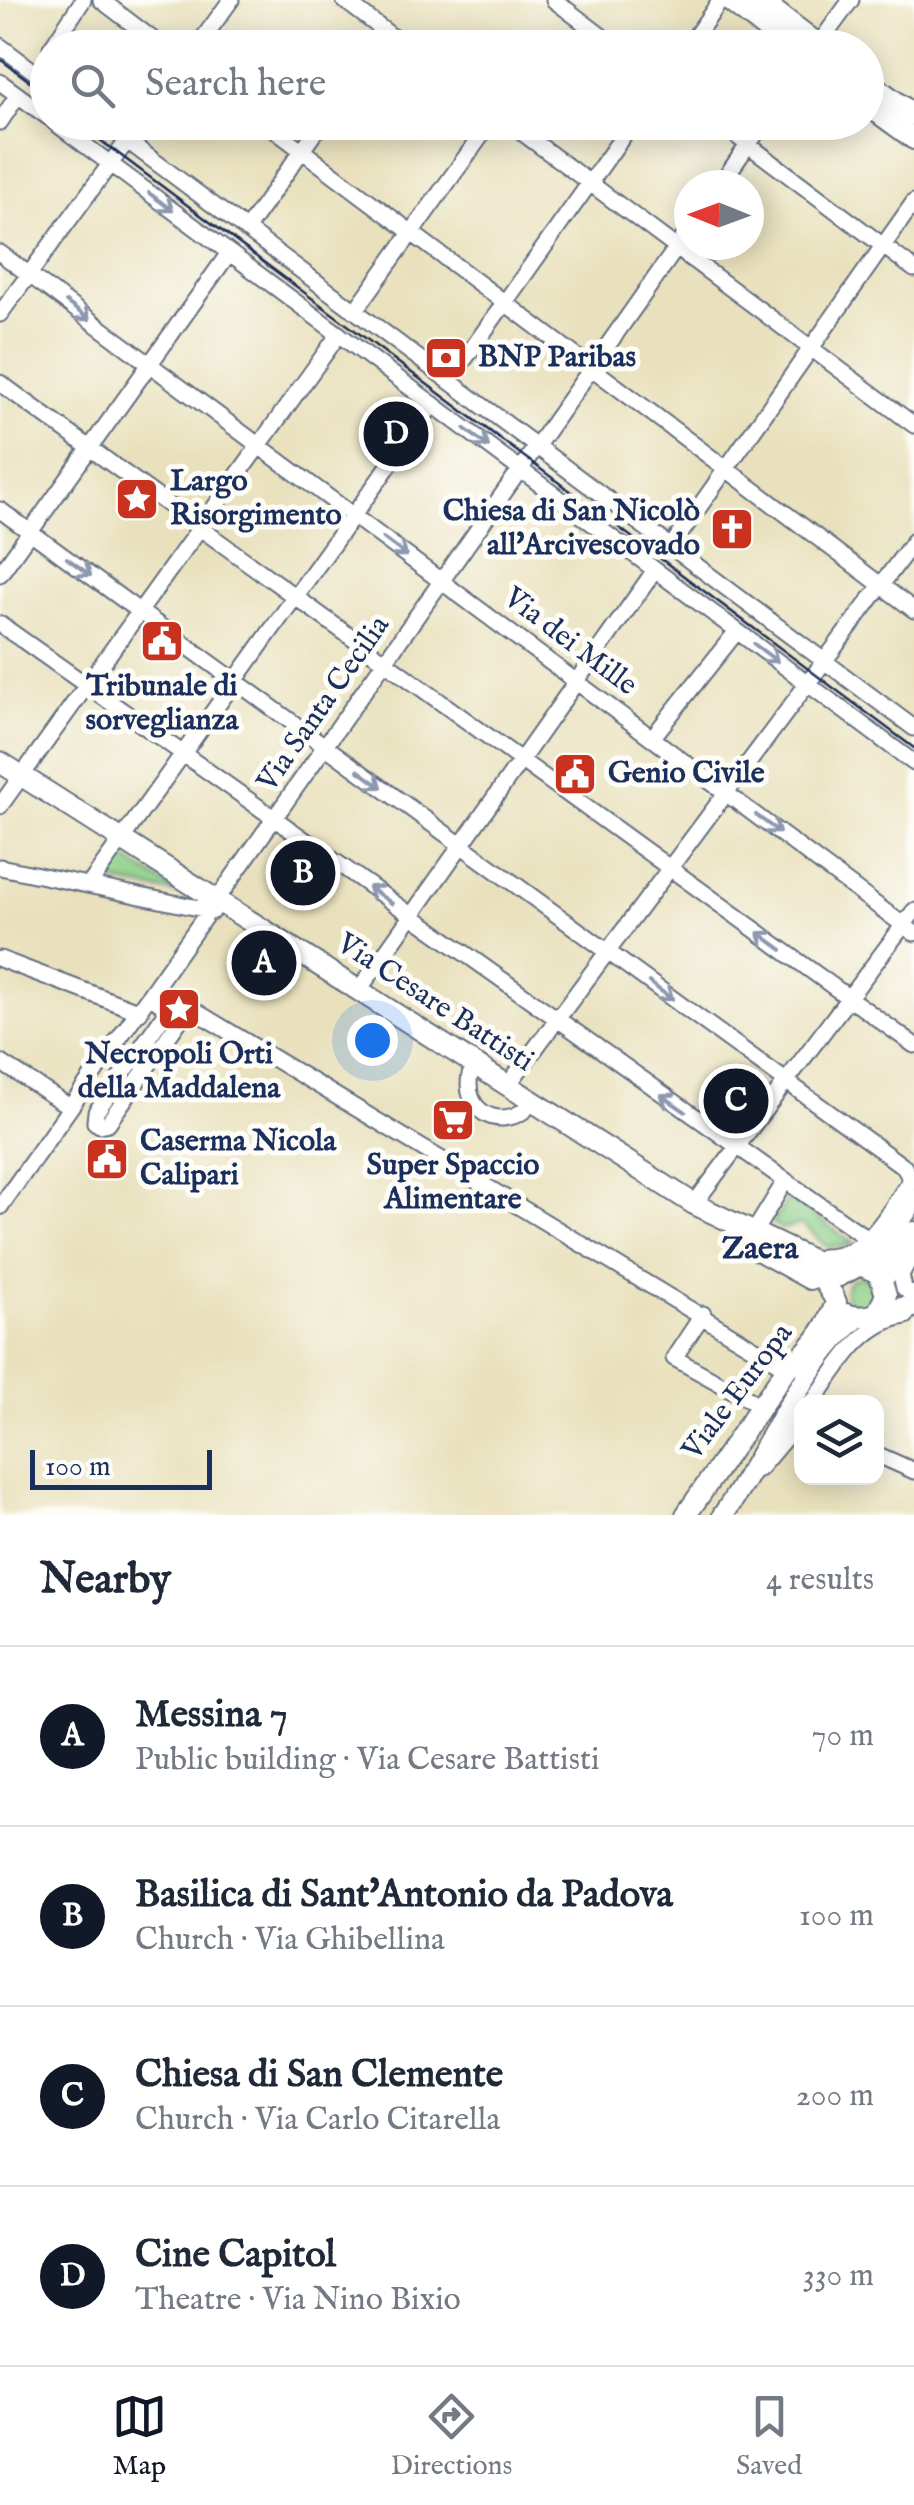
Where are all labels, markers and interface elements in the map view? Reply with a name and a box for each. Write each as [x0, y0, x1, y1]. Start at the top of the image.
search box [30, 30, 884, 140]
icon: search [65, 58, 120, 113]
text: Search here [145, 61, 326, 109]
north arrow [674, 170, 764, 260]
one-way arrow [147, 191, 174, 212]
one-way arrow [64, 300, 91, 321]
bank icon: BNP Paribas [423, 335, 469, 381]
place label: BNP Paribas [478, 339, 636, 377]
pin: D [364, 396, 428, 472]
one-way arrow [463, 427, 490, 448]
place label: Largo Risorgimento [170, 463, 342, 535]
place icon: Largo Risorgimento [114, 476, 160, 522]
place label: Chiesa di San Nicolò all'Arcivescovado [443, 493, 700, 565]
church icon: Chiesa di San Nicolò all'Arcivescovado [709, 506, 755, 552]
one-way arrow [381, 536, 408, 557]
one-way arrow [65, 557, 92, 578]
street label: Via dei Mille [495, 579, 644, 705]
street label: Via Santa Cecilia [249, 608, 399, 800]
public building icon: Tribunale di sorveglianza [139, 618, 185, 664]
one-way arrow [752, 642, 779, 663]
place label: Tribunale di sorveglianza [85, 668, 239, 740]
public building icon: Genio Civile [552, 751, 598, 797]
place label: Genio Civile [608, 755, 765, 793]
one-way arrow [356, 768, 383, 789]
one-way arrow [754, 814, 781, 835]
pin: B [270, 836, 336, 910]
one-way arrow [367, 884, 394, 905]
street label: Via Cesare Battisti [328, 925, 541, 1081]
pin: A [232, 926, 296, 1000]
one-way arrow [756, 931, 784, 952]
one-way arrow [647, 980, 674, 1001]
place icon: Necropoli Orti della Maddalena [156, 986, 202, 1032]
your location [347, 1015, 398, 1066]
place label: Necropoli Orti della Maddalena [78, 1036, 281, 1108]
pin: C [704, 1064, 768, 1138]
one-way arrow [660, 1093, 687, 1114]
supermarket icon: Super Spaccio Alimentare [430, 1097, 476, 1143]
place label: Caserma Nicola Calipari [140, 1123, 337, 1195]
public building icon: Caserma Nicola Calipari [84, 1136, 130, 1182]
place label: Super Spaccio Alimentare [367, 1147, 539, 1219]
district label: Zaera [722, 1229, 799, 1270]
street label: Viale Europa [674, 1316, 802, 1469]
map controls [794, 1395, 884, 1485]
button: layers [794, 1395, 884, 1485]
scale bar [30, 1445, 212, 1490]
text: 100 m [45, 1450, 111, 1485]
text: Nearby [40, 1554, 171, 1607]
text: 4 results [766, 1560, 874, 1601]
text: Messina 7 [135, 1692, 287, 1740]
text: A [62, 1716, 83, 1757]
text: 70 m [812, 1716, 874, 1757]
text: Public building · Via Cesare Battisti [135, 1740, 599, 1781]
text: Basilica di Sant'Antonio da Padova [135, 1872, 673, 1920]
text: B [62, 1896, 83, 1937]
text: 100 m [799, 1896, 874, 1937]
text: Church · Via Ghibellina [135, 1920, 445, 1961]
text: Chiesa di San Clemente [135, 2052, 503, 2100]
text: C [61, 2076, 84, 2117]
text: 200 m [796, 2076, 874, 2117]
text: Church · Via Carlo Citarella [135, 2100, 500, 2141]
text: Cine Capitol [135, 2232, 336, 2280]
text: D [60, 2256, 85, 2297]
text: 330 m [803, 2256, 874, 2297]
text: Theatre · Via Nino Bixio [135, 2280, 461, 2321]
tab: Map [112, 2389, 167, 2484]
tab: Directions [390, 2389, 512, 2484]
tab: Saved [736, 2389, 802, 2484]

